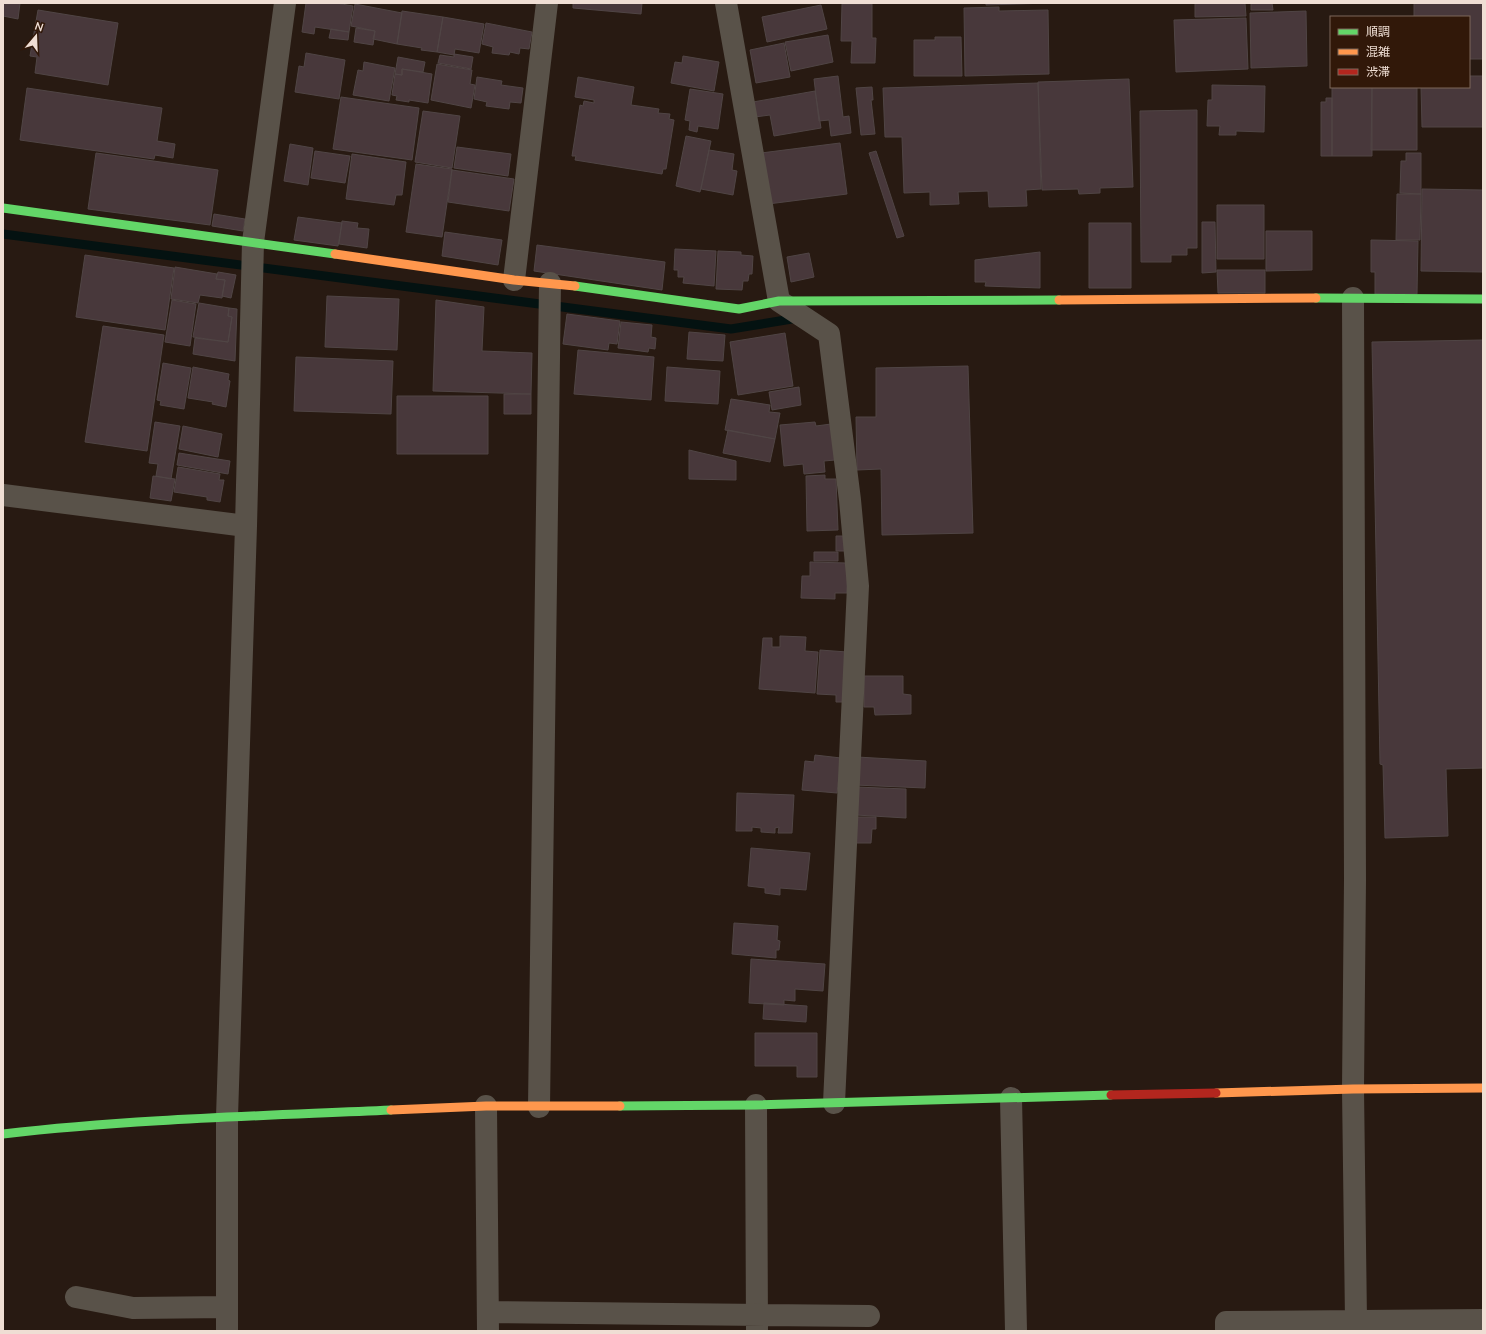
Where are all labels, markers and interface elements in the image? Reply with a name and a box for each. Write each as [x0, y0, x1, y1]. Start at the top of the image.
north arrow [16, 16, 56, 56]
legend [1330, 16, 1470, 88]
text: N [33, 19, 45, 35]
text: 順調 [1366, 24, 1390, 40]
text: 混雑 [1366, 44, 1390, 60]
text: 渋滞 [1366, 64, 1390, 80]

